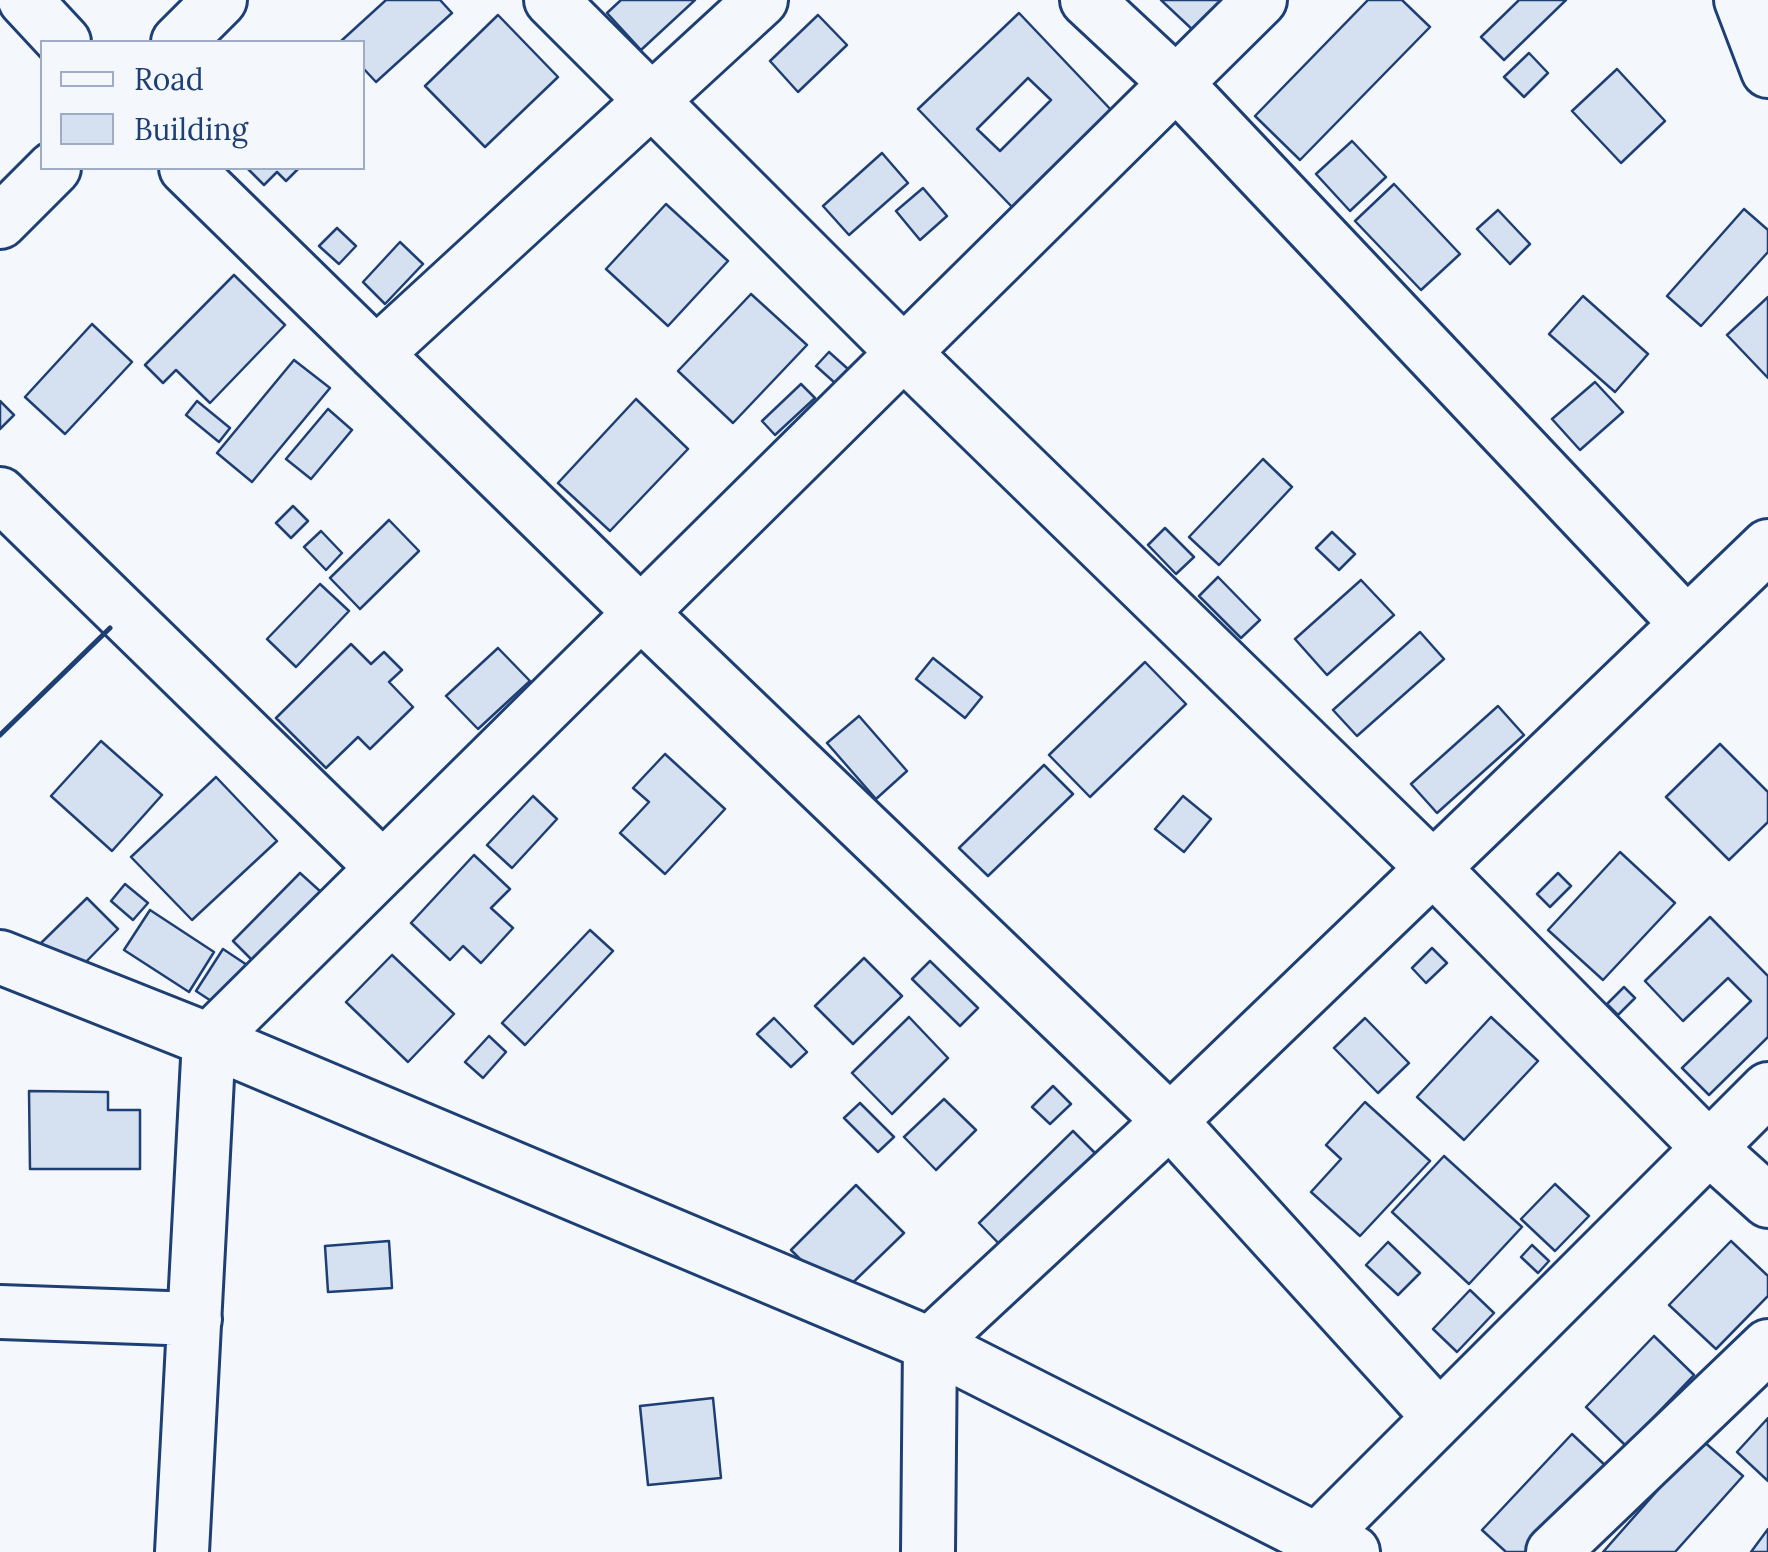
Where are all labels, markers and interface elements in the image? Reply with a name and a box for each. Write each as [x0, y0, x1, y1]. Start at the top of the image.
legend [40, 40, 365, 170]
text: Road [134, 60, 204, 98]
text: Building [134, 110, 248, 148]

